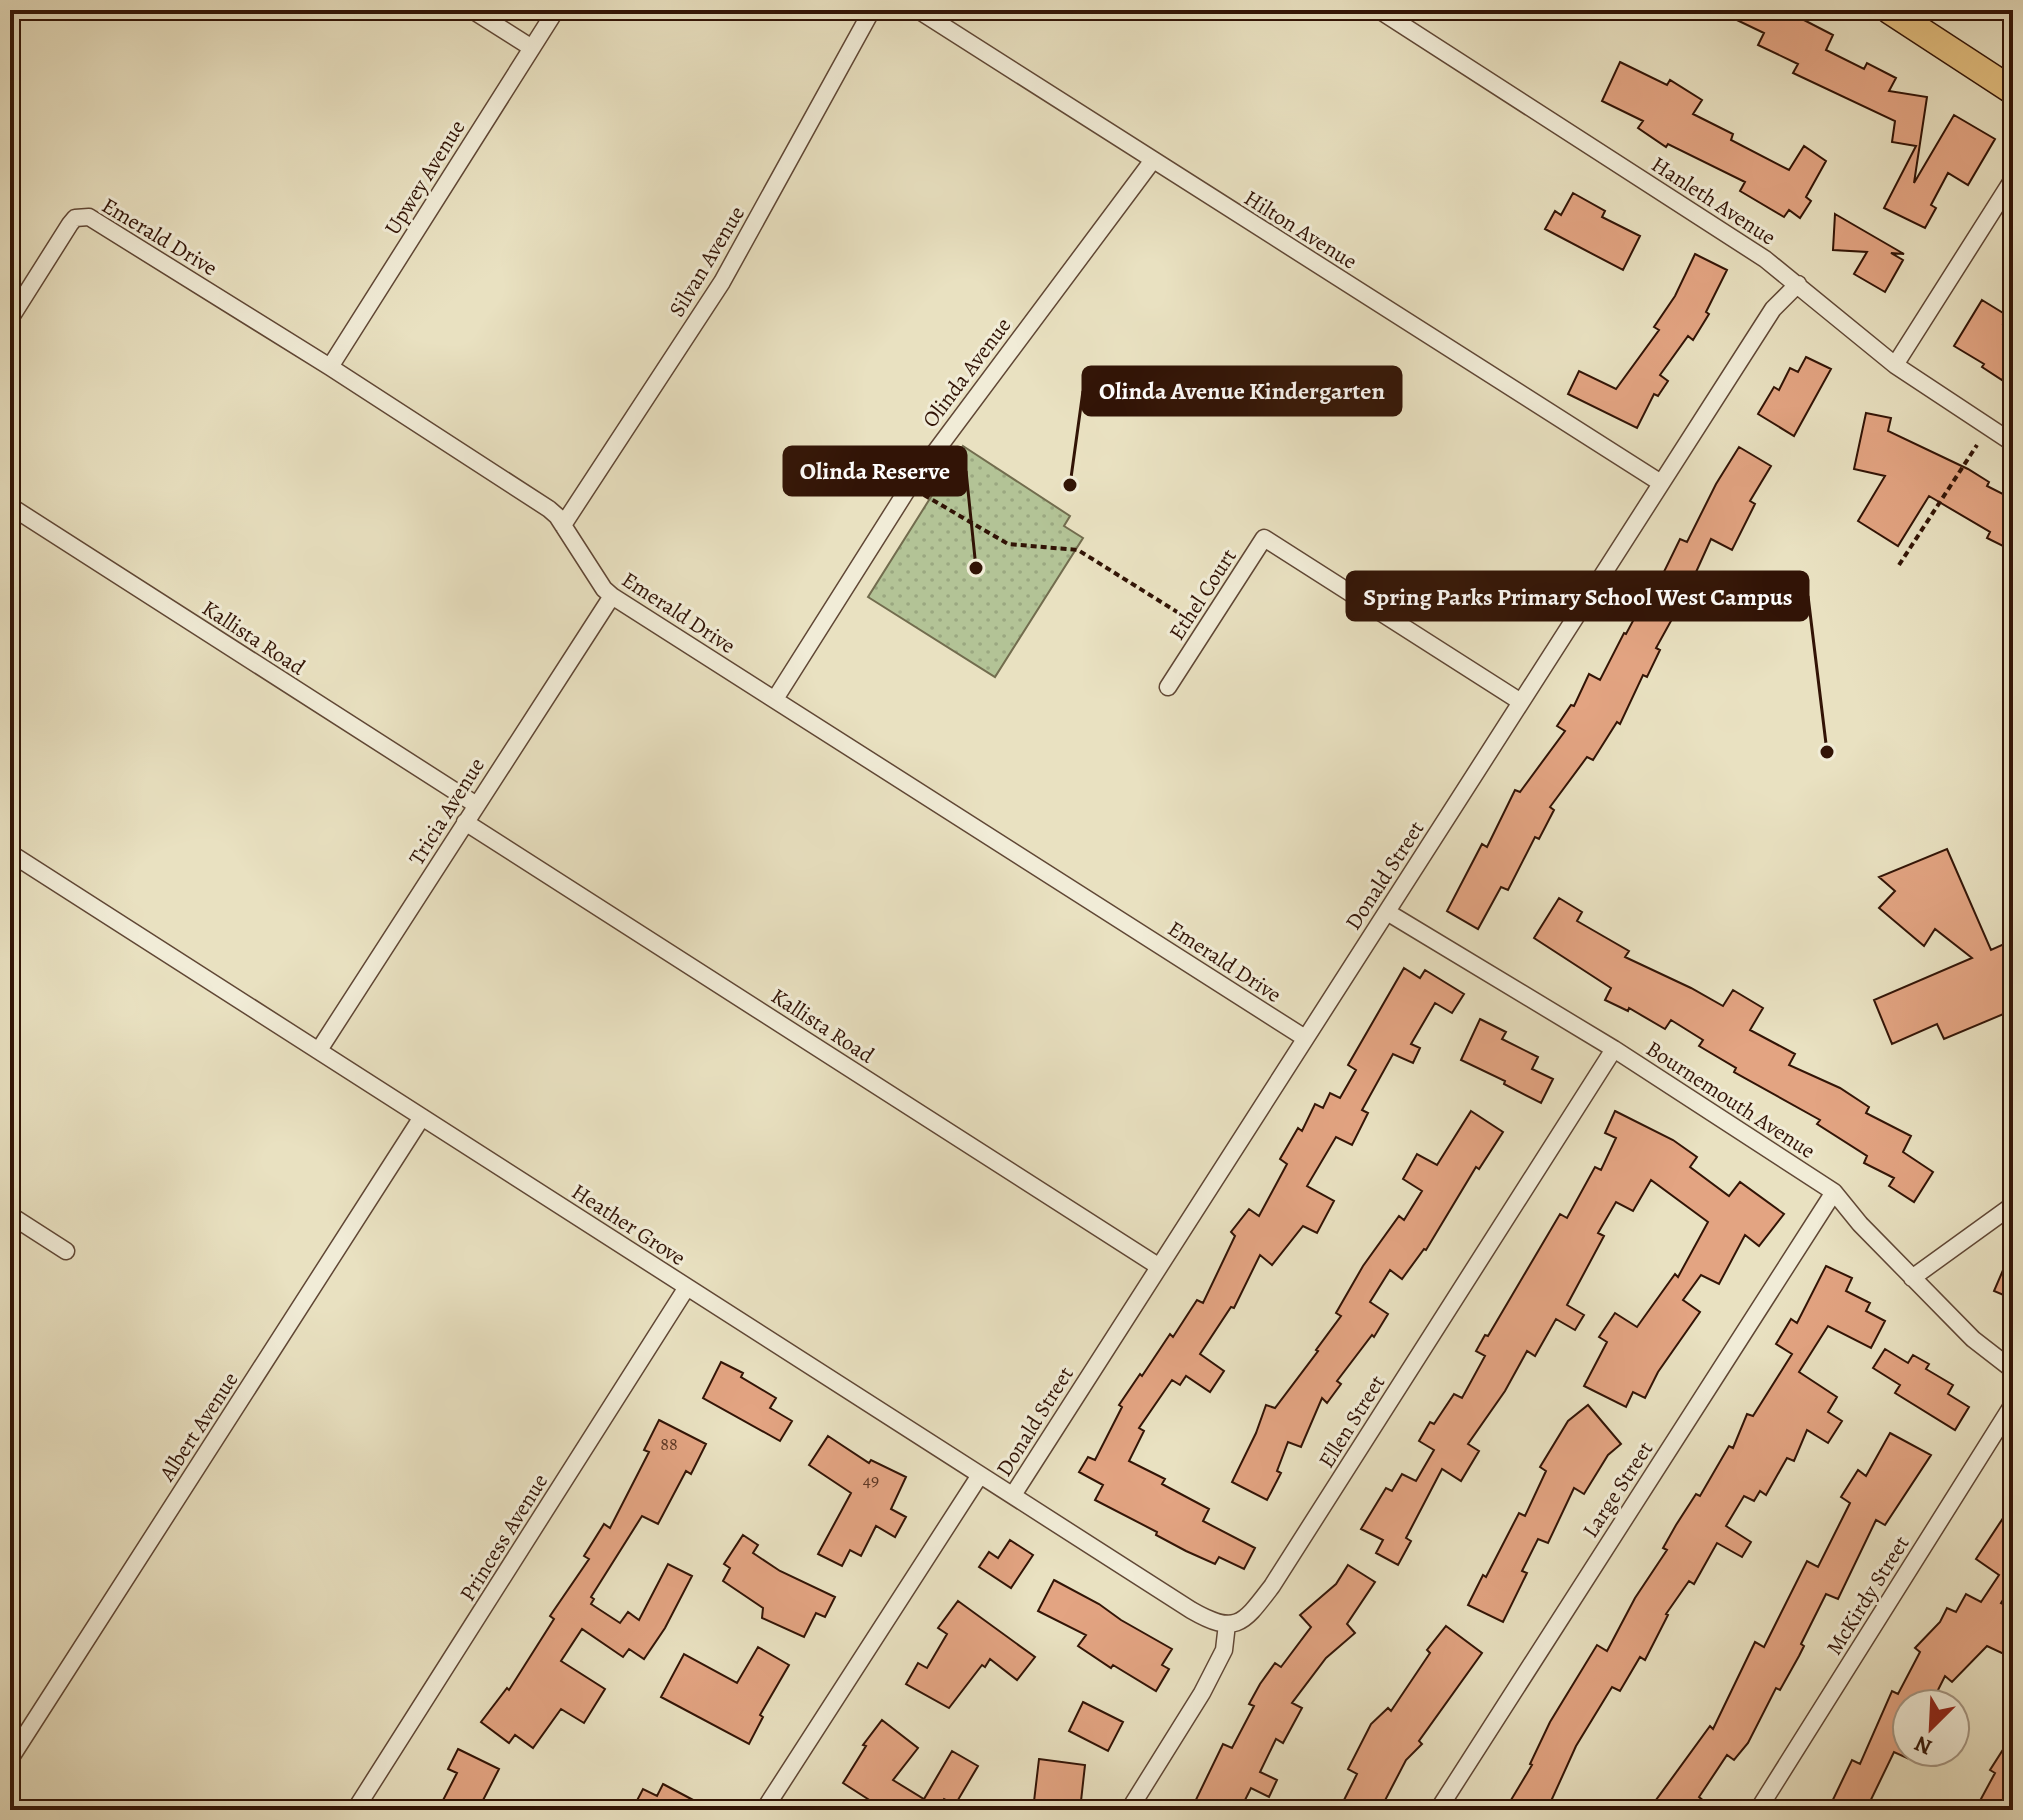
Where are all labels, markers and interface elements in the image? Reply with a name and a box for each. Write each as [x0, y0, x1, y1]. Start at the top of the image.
street label: Upwey Avenue [378, 114, 472, 241]
street label: Hanleth Avenue [1646, 149, 1781, 252]
street label: Hilton Avenue [1238, 183, 1363, 277]
street label: Emerald Drive [96, 191, 223, 283]
street label: Silvan Avenue [662, 200, 752, 323]
street label: Olinda Avenue [915, 311, 1018, 434]
callout: Olinda Avenue Kindergarten [1083, 367, 1401, 415]
text: Olinda Avenue Kindergarten [1099, 375, 1385, 407]
callout: Olinda Reserve [784, 447, 966, 495]
text: Olinda Reserve [800, 455, 950, 487]
street label: Ethel Court [1162, 543, 1244, 646]
street label: Emerald Drive [616, 565, 741, 661]
callout: Spring Parks Primary School West Campus [1347, 572, 1808, 620]
text: Spring Parks Primary School West Campus [1363, 581, 1793, 613]
street label: Kallista Road [196, 593, 311, 682]
street label: Tricia Avenue [402, 752, 492, 871]
street label: Donald Street [1338, 815, 1431, 936]
street label: Emerald Drive [1162, 914, 1287, 1010]
street label: Kallista Road [765, 981, 880, 1070]
street label: Bournemouth Avenue [1640, 1034, 1821, 1166]
street label: Heather Grove [566, 1177, 691, 1273]
street label: Donald Street [989, 1361, 1081, 1482]
street label: Albert Avenue [152, 1366, 245, 1488]
street label: Ellen Street [1312, 1369, 1392, 1474]
house number: 88 [660, 1432, 678, 1456]
street label: Large Street [1576, 1436, 1660, 1543]
street label: Princess Avenue [453, 1468, 555, 1607]
house number: 49 [863, 1468, 879, 1492]
street label: McKirdy Street [1819, 1530, 1916, 1661]
north arrow [1891, 1688, 1971, 1768]
text: N [1910, 1728, 1937, 1762]

